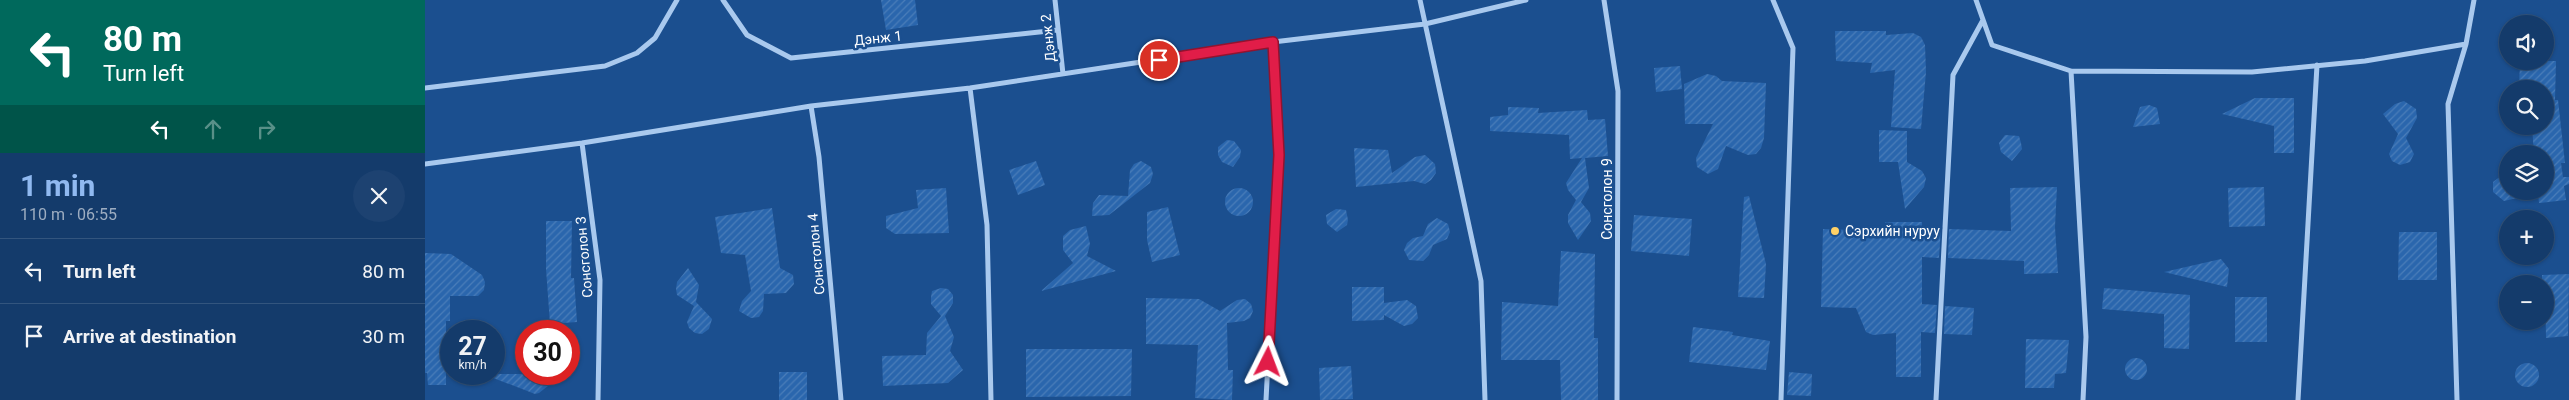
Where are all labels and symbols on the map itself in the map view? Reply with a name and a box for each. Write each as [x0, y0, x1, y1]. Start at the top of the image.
street label: Дэнж 2 [1038, 13, 1058, 63]
street label: Дэнж 1 [853, 28, 903, 48]
pin [1138, 39, 1180, 81]
street label: Сонсголон 9 [1599, 158, 1615, 240]
street label: Сонсголон 4 [804, 213, 828, 295]
street label: Сонсголон 3 [572, 216, 596, 298]
place label: Сэрхийн нуруу [1845, 223, 1940, 239]
marker: Сэрхийн нуруу [1829, 225, 1841, 237]
speed limit sign: 30 [515, 320, 580, 385]
position arrow [1241, 335, 1293, 387]

